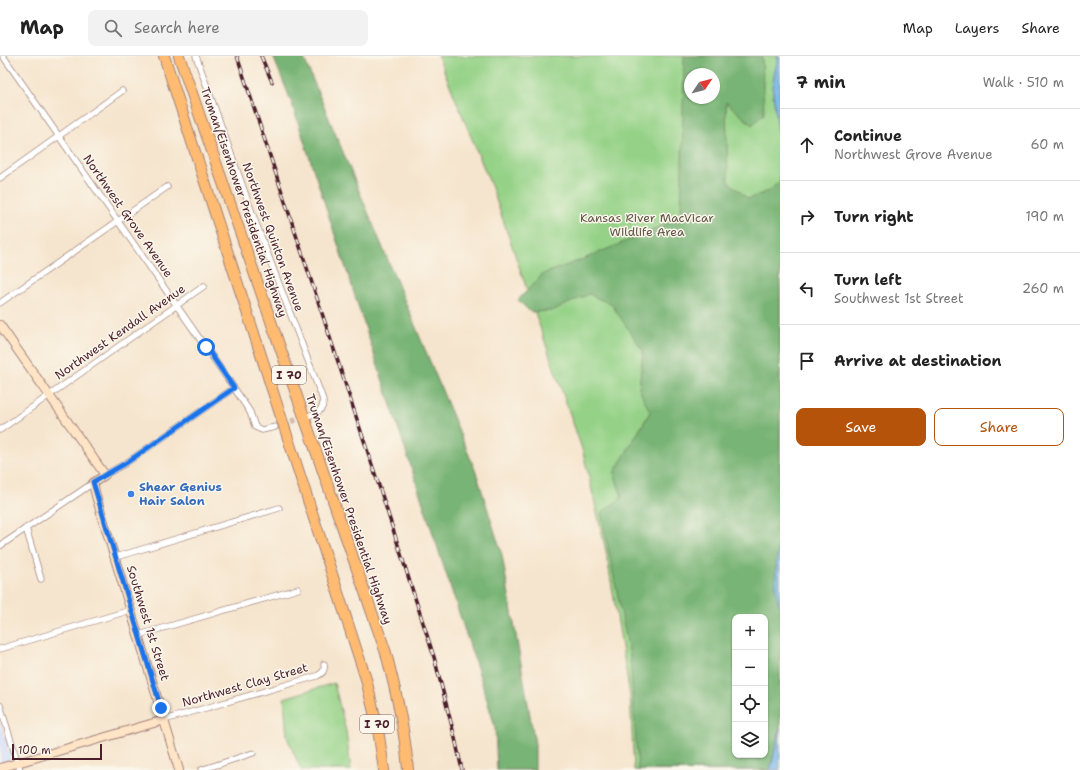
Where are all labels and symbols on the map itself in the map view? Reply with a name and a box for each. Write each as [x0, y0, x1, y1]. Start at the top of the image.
north arrow [684, 68, 720, 104]
street label: Truman/Eisenhower Presidential Highway [197, 85, 291, 319]
street label: Northwest Grove Avenue [79, 151, 177, 281]
street label: Northwest Quinton Avenue [239, 160, 308, 314]
park label: Kansas River MacVicar Wildlife Area [580, 210, 714, 240]
street label: Northwest Kendall Avenue [52, 281, 188, 383]
route start [197, 338, 215, 356]
road number: I 70 [272, 366, 306, 384]
street label: Truman/Eisenhower Presidential Highway [302, 392, 396, 626]
place label: Shear Genius Hair Salon [139, 479, 222, 509]
marker: Shear Genius Hair Salon [126, 489, 136, 499]
street label: Southwest 1st Street [123, 563, 173, 683]
street label: Northwest Clay Street [180, 659, 310, 711]
route end [152, 699, 170, 717]
road number: I 70 [360, 715, 394, 733]
scale bar [12, 742, 102, 761]

